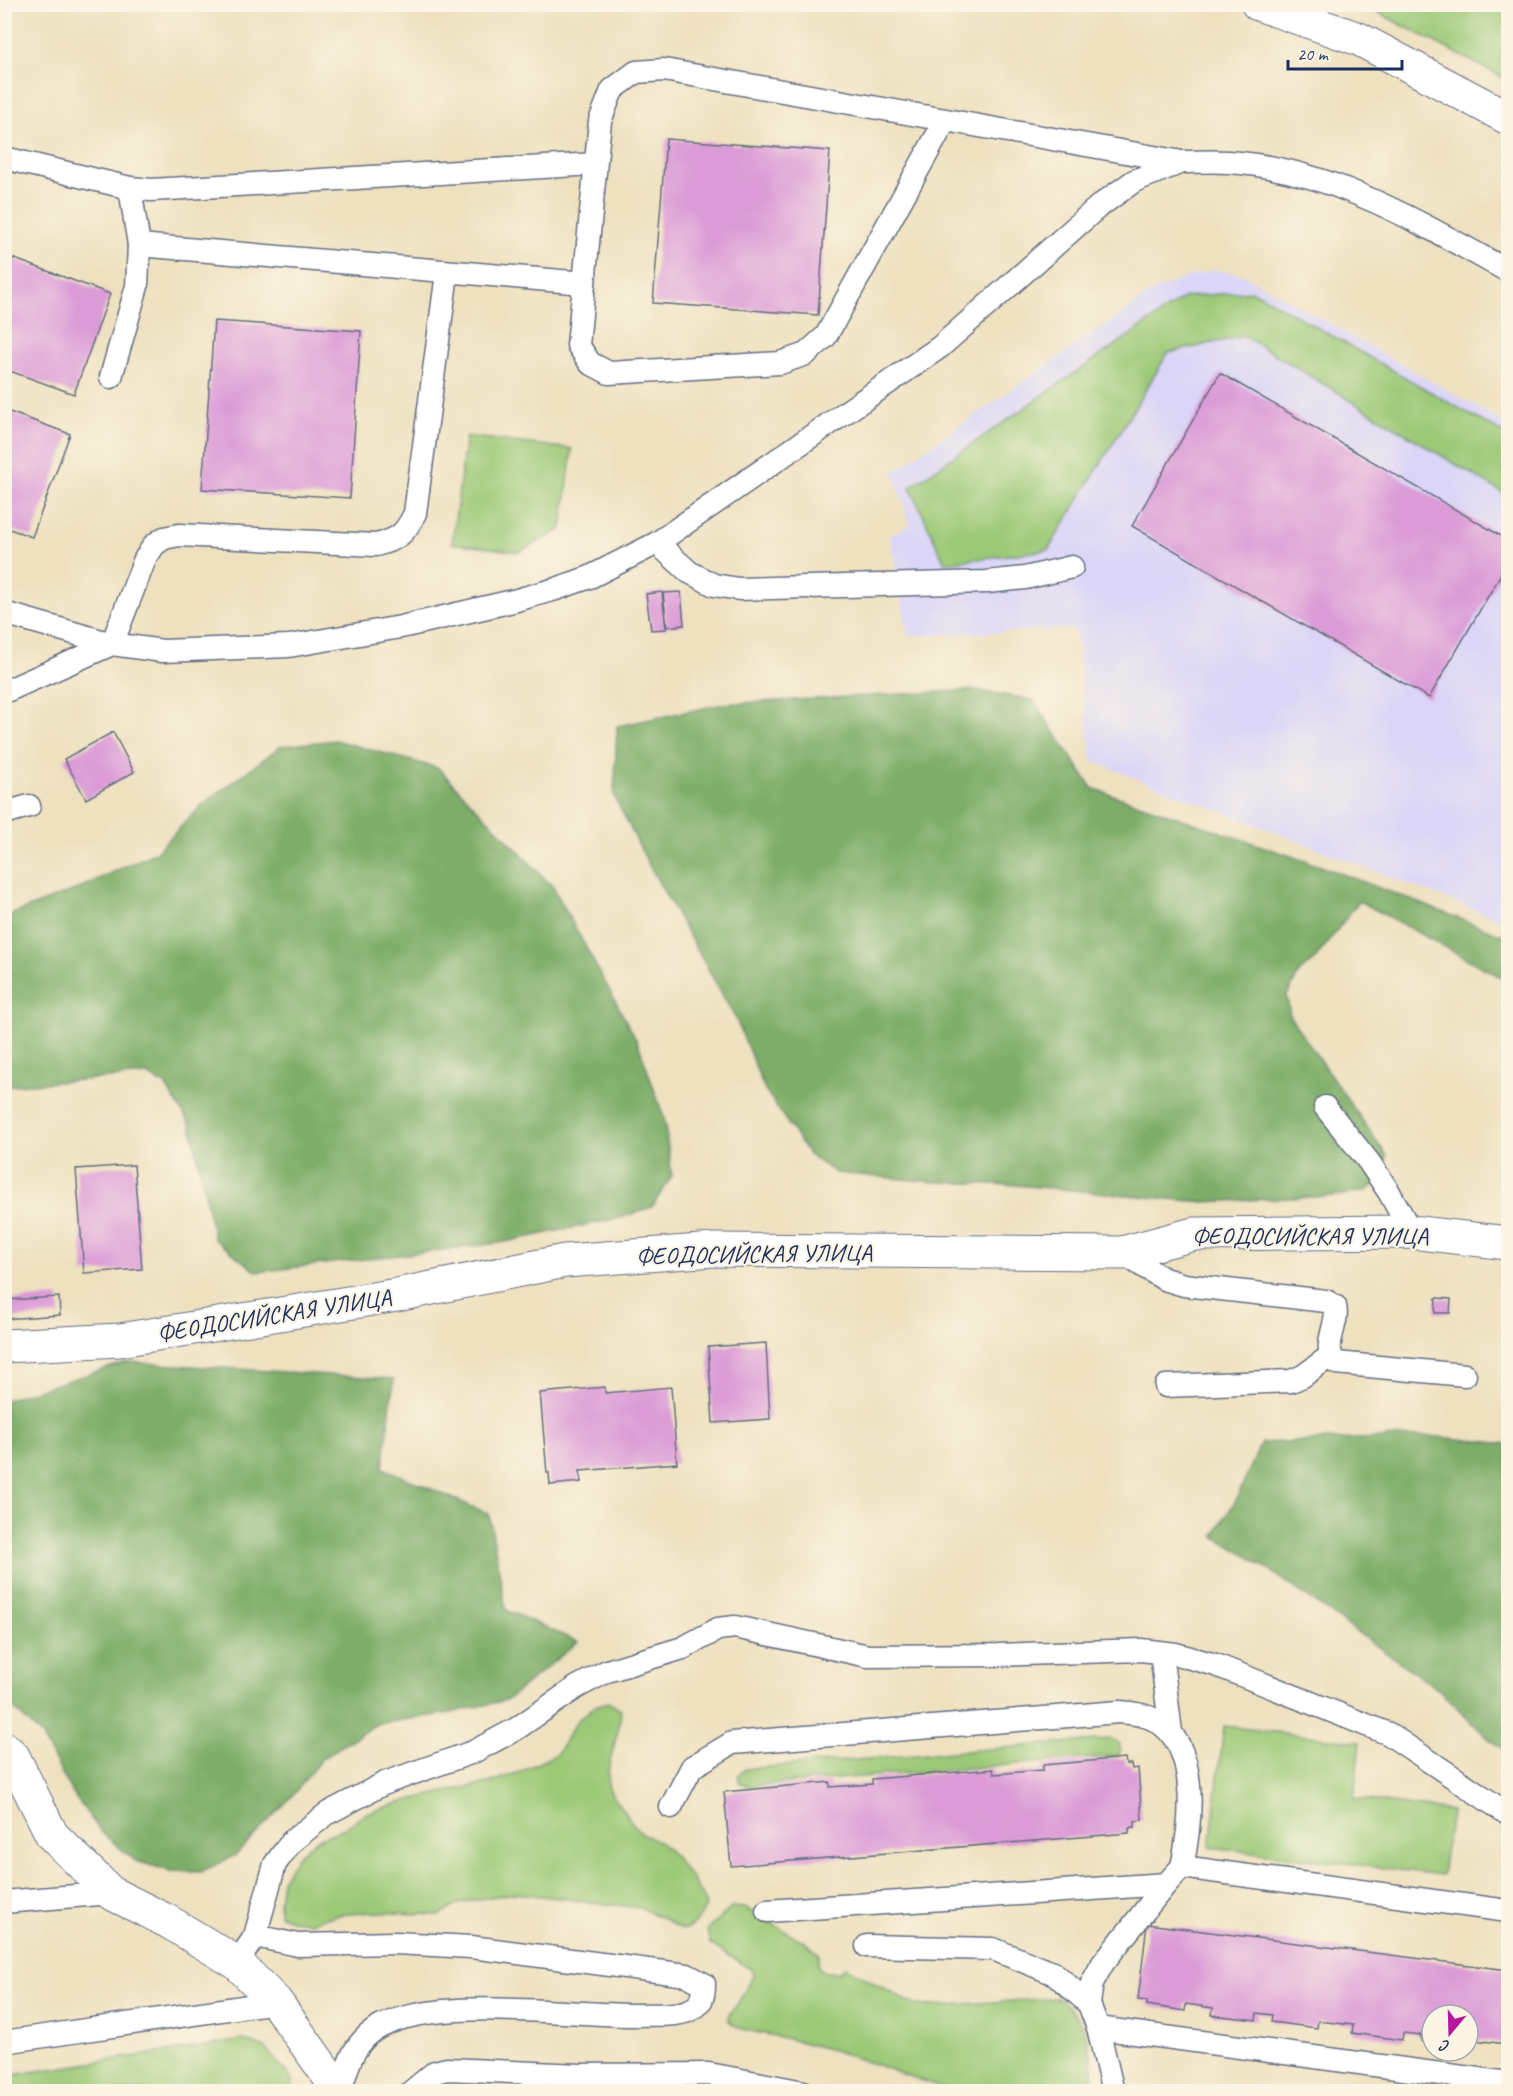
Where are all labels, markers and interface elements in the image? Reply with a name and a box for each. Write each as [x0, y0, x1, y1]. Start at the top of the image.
scale bar [1288, 33, 1402, 71]
text: 20 m [1297, 43, 1330, 65]
street label: ФЕОДОСИЙСКАЯ УЛИЦА [1192, 1221, 1429, 1251]
street label: ФЕОДОСИЙСКАЯ УЛИЦА [636, 1237, 873, 1271]
street label: ФЕОДОСИЙСКАЯ УЛИЦА [155, 1282, 394, 1348]
north arrow [1420, 2003, 1480, 2063]
text: С [1436, 2035, 1452, 2057]

